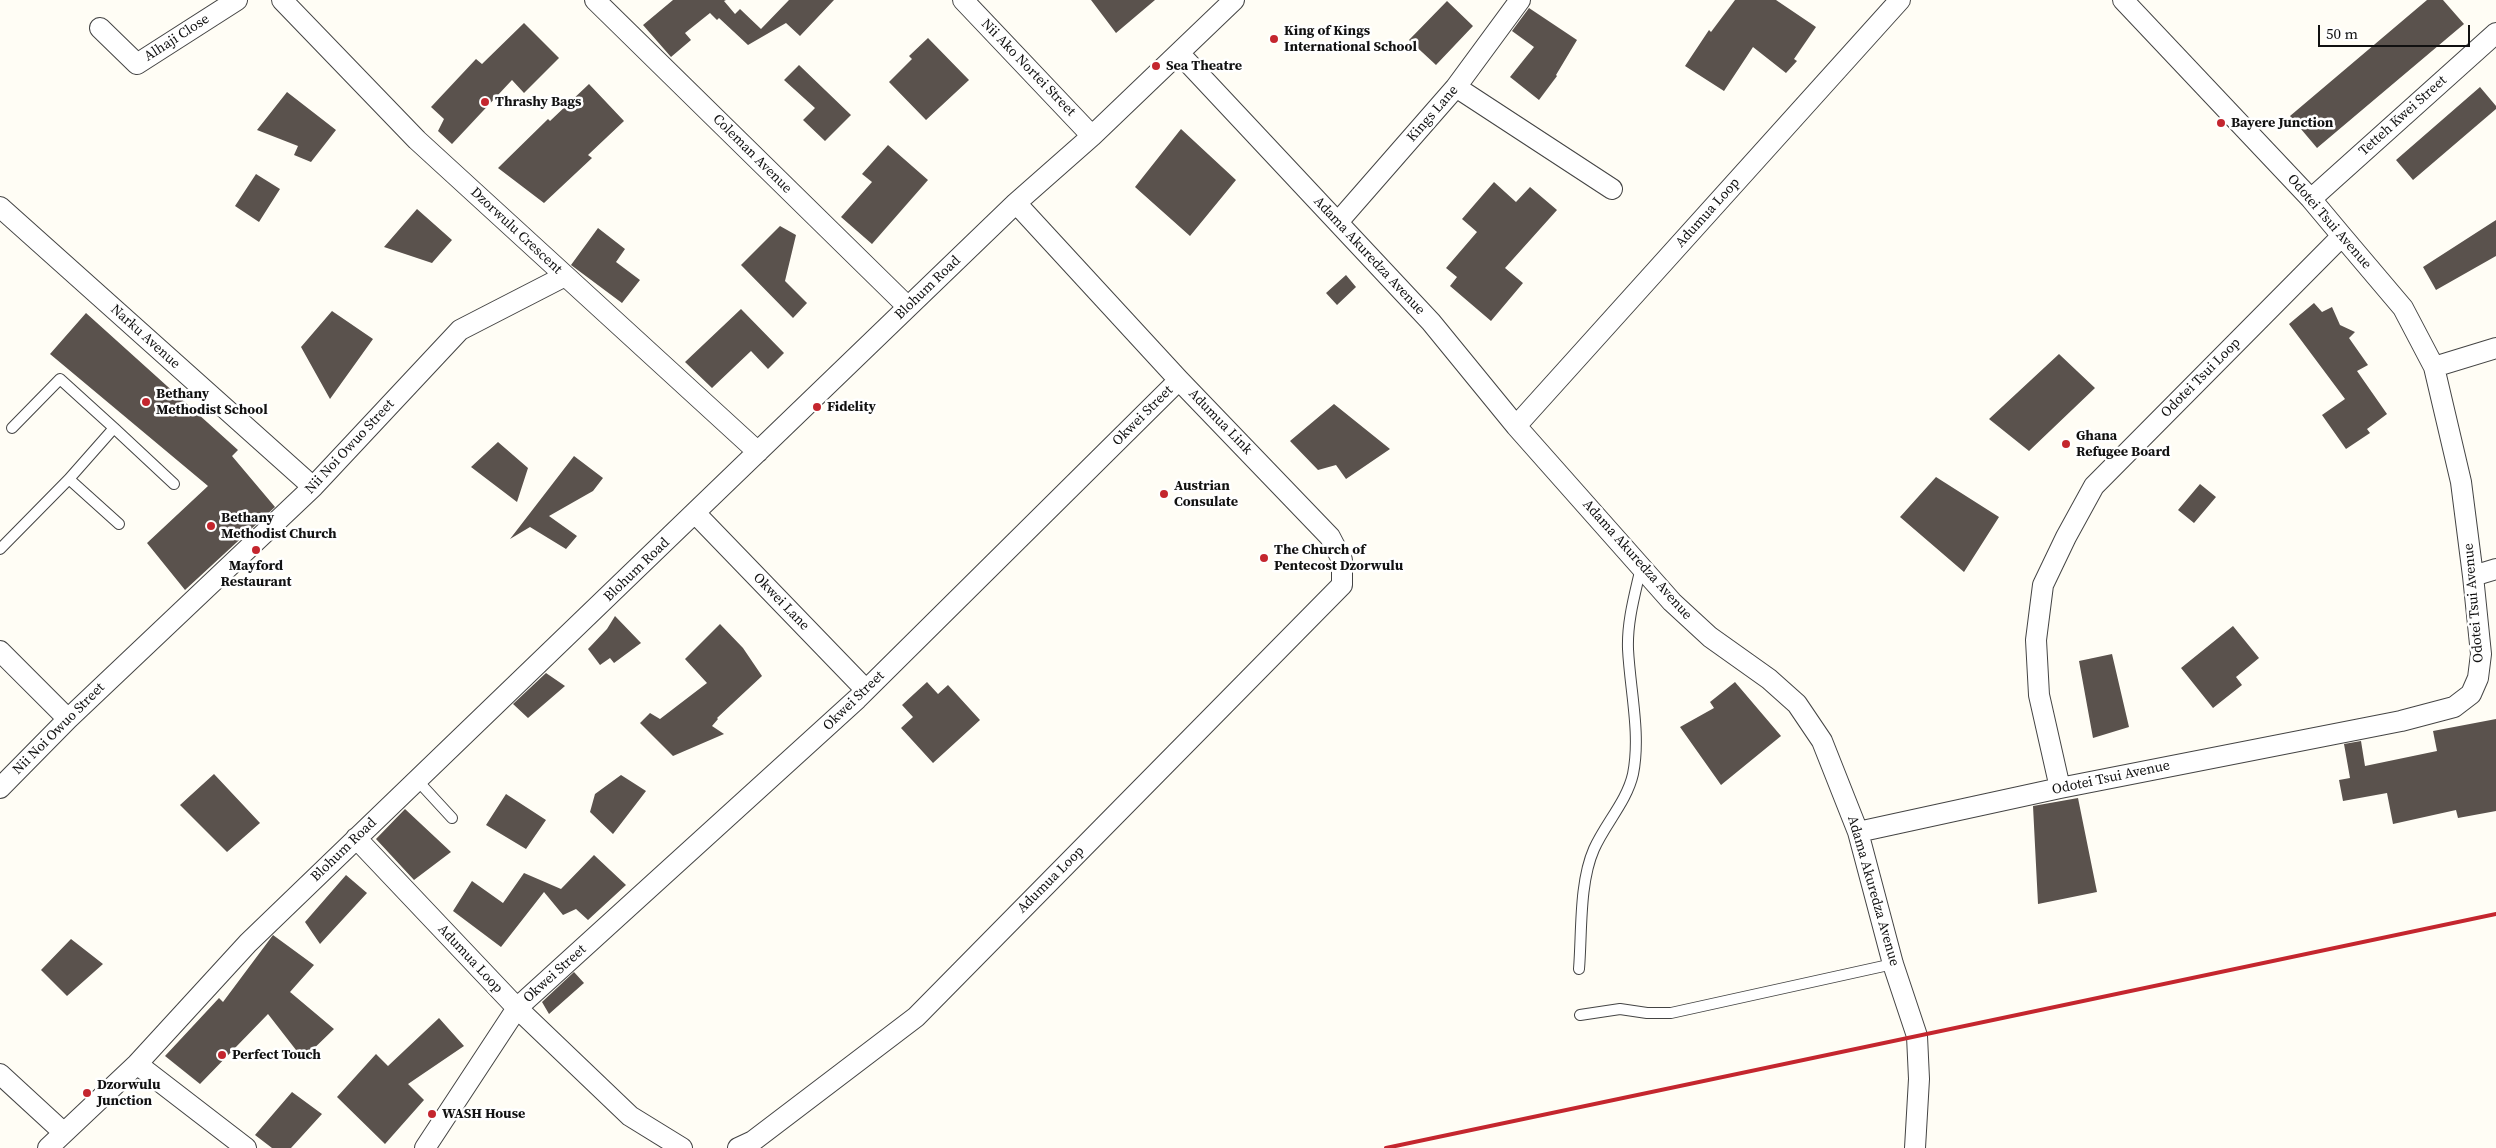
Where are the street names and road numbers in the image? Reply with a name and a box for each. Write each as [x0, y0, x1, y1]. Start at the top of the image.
street label: Alhaji Close [141, 11, 213, 65]
street label: Nii Ako Nortei Street [977, 16, 1079, 120]
street label: Tetteh Kwei Street [2356, 72, 2450, 160]
street label: Kings Lane [1404, 82, 1462, 146]
street label: Coleman Avenue [709, 111, 795, 197]
street label: Odotei Tsui Avenue [2283, 171, 2375, 273]
street label: Adumua Loop [1672, 175, 1744, 251]
street label: Dzorwulu Crescent [467, 184, 565, 278]
street label: Adama Akuredza Avenue [1310, 193, 1428, 319]
street label: Blohum Road [892, 253, 964, 323]
street label: Narku Avenue [107, 301, 183, 373]
street label: Odotei Tsui Loop [2158, 335, 2244, 421]
street label: Okwei Street [1109, 382, 1177, 450]
street label: Adumua Link [1185, 386, 1255, 458]
street label: Nii Noi Owuo Street [302, 396, 398, 498]
street label: Adama Akuredza Avenue [1579, 497, 1695, 623]
street label: Blohum Road [601, 535, 673, 605]
street label: Odotei Tsui Avenue [2460, 543, 2488, 663]
street label: Okwei Lane [749, 570, 813, 634]
street label: Okwei Street [820, 668, 888, 734]
street label: Nii Noi Owuo Street [10, 680, 108, 778]
street label: Odotei Tsui Avenue [2051, 757, 2171, 799]
street label: Adama Akuredza Avenue [1843, 814, 1903, 968]
street label: Blohum Road [308, 815, 380, 885]
street label: Adumua Loop [1014, 843, 1088, 917]
street label: Adumua Loop [434, 921, 506, 997]
street label: Okwei Street [520, 941, 590, 1007]

